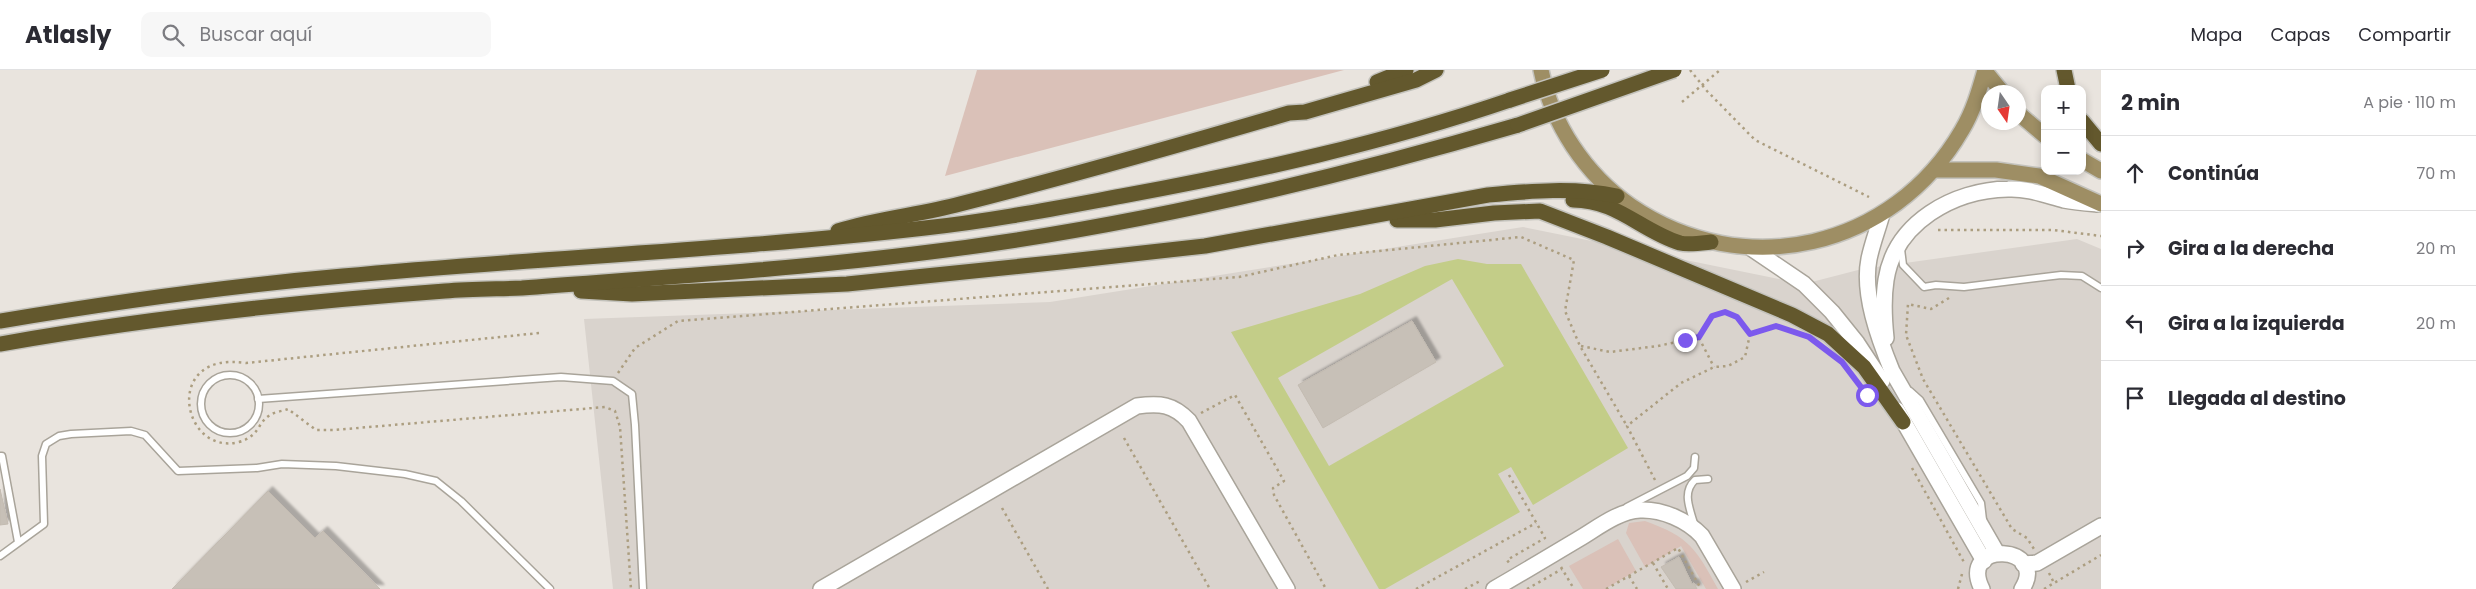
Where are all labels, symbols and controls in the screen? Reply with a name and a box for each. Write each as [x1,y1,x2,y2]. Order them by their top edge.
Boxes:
search box [141,12,491,57]
text: Atlasly [25,18,111,51]
icon: search [159,21,187,49]
text: Buscar aquí [199,21,312,48]
text: Mapa [2190,22,2243,47]
text: Capas [2271,22,2330,47]
text: Compartir [2358,22,2451,47]
north arrow [1981,85,2026,130]
map controls [2041,85,2086,175]
button: + [2041,85,2086,130]
text: 2 min [2121,88,2180,117]
text: A pie · 110 m [2363,91,2456,114]
button: − [2041,130,2086,175]
icon: ahead [2121,159,2149,187]
text: Continúa [2168,160,2259,187]
text: 70 m [2416,162,2456,185]
icon: right [2121,234,2149,262]
text: Gira a la derecha [2168,235,2334,262]
text: 20 m [2416,237,2456,260]
icon: left [2121,309,2149,337]
text: Gira a la izquierda [2168,310,2345,337]
text: 20 m [2416,312,2456,335]
route end [1674,329,1697,352]
route start [1856,384,1879,407]
icon: arrive [2121,384,2149,412]
text: Llegada al destino [2168,385,2346,412]

